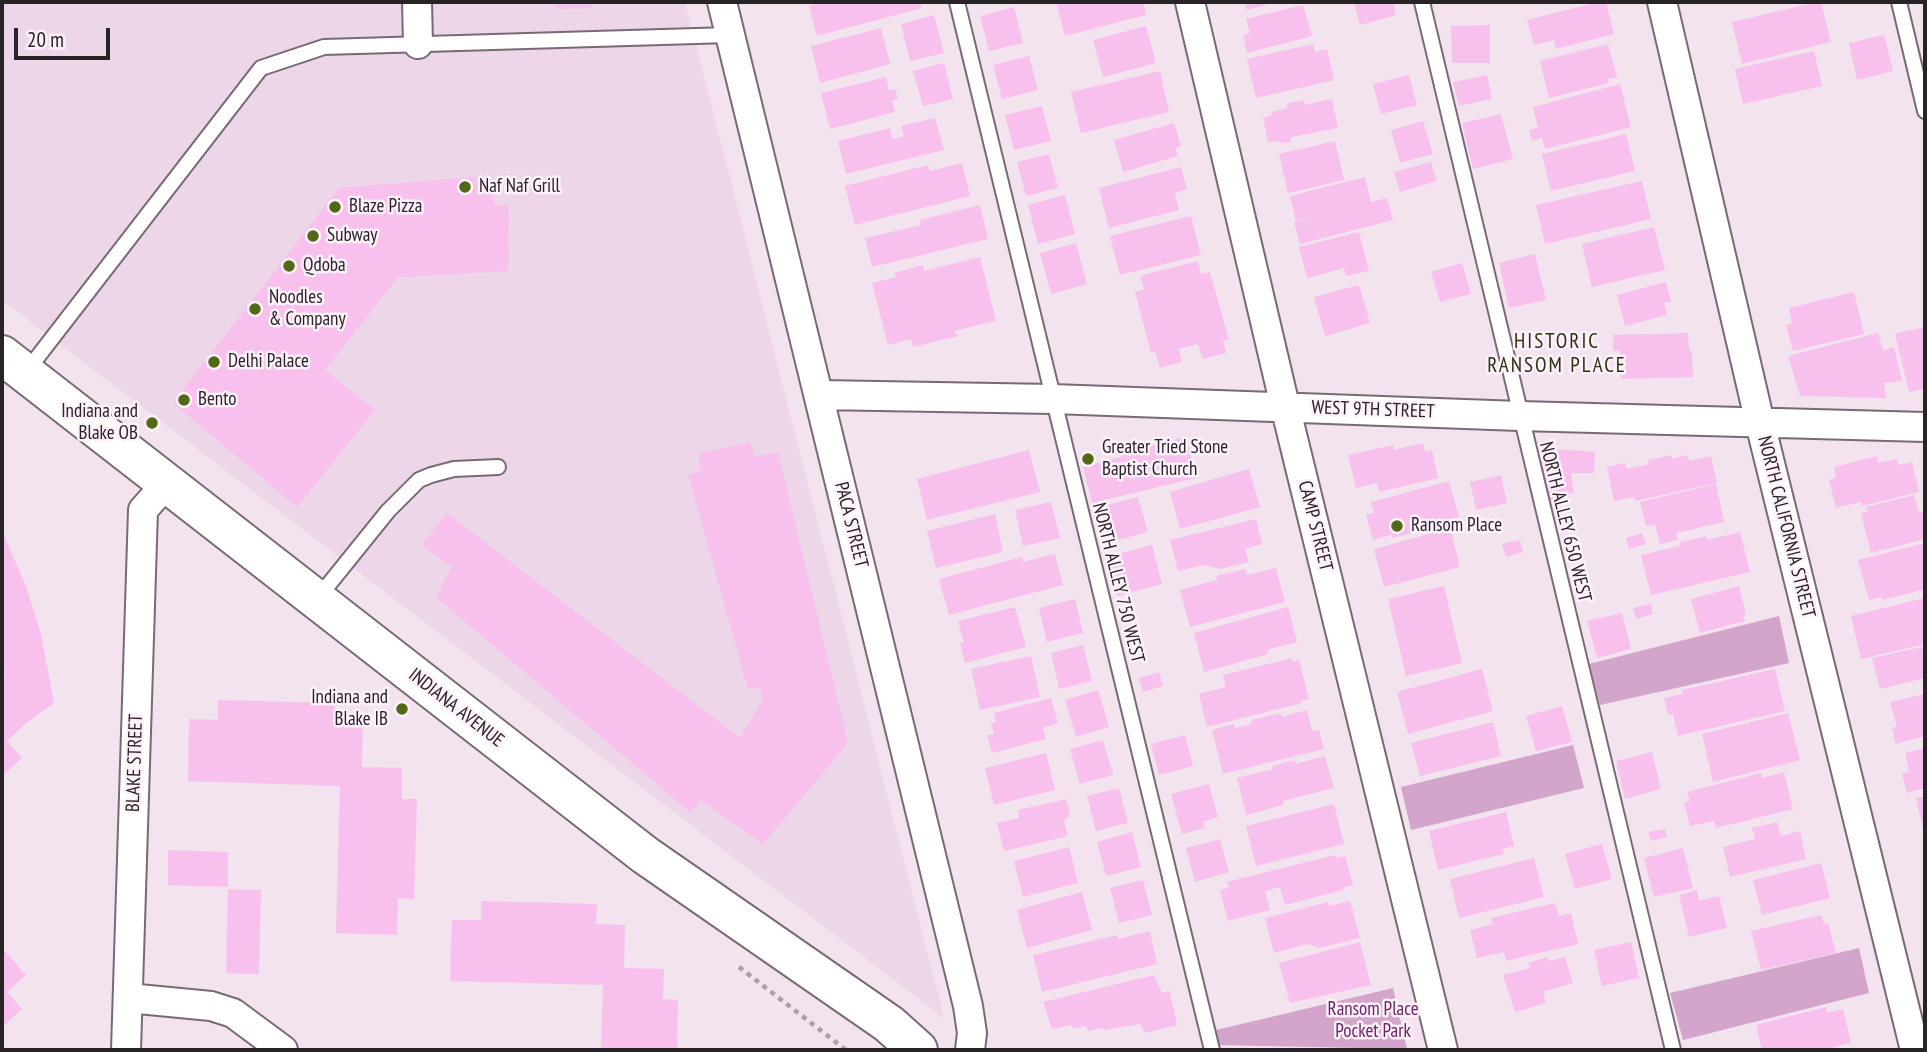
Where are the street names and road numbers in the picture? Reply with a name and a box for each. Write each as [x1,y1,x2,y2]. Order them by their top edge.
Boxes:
street label: WEST 9TH STREET [1311,396,1435,424]
street label: NORTH CALIFORNIA STREET [1752,434,1820,620]
street label: NORTH ALLEY 650 WEST [1534,439,1596,605]
street label: CAMP STREET [1293,478,1337,574]
street label: PACA STREET [829,480,873,570]
street label: NORTH ALLEY 750 WEST [1087,500,1149,666]
street label: INDIANA AVENUE [404,664,508,752]
street label: BLAKE STREET [122,714,148,812]

